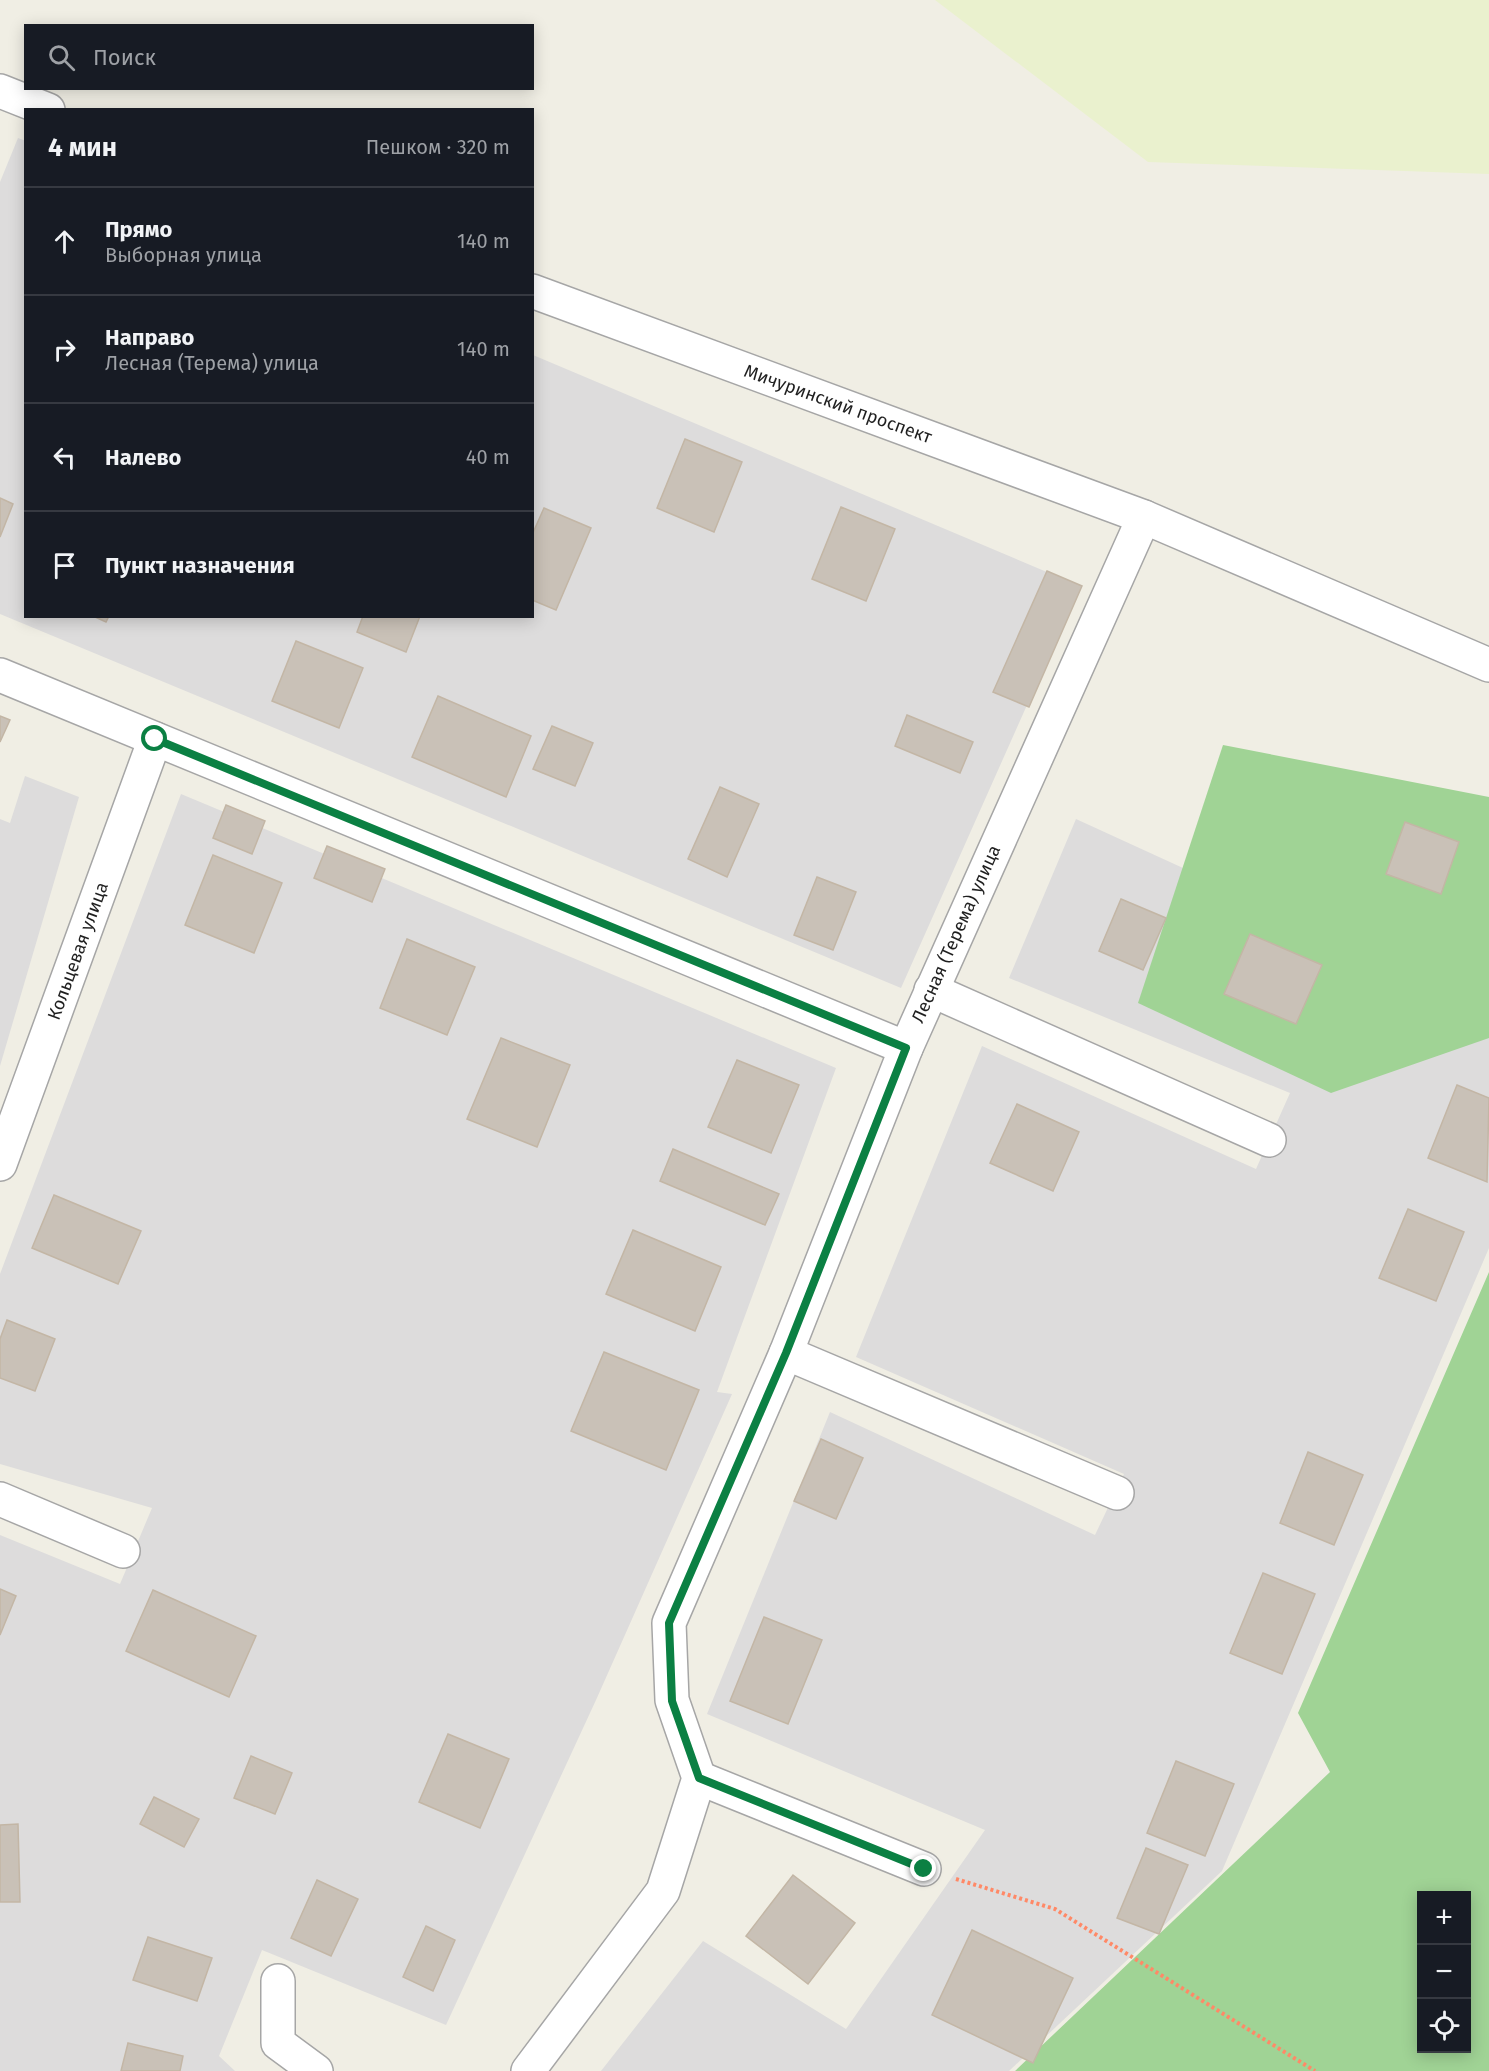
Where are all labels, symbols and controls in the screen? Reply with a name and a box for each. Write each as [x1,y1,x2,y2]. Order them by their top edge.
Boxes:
search box [24,24,534,90]
icon: search [45,41,78,74]
text: Поиск [93,44,156,71]
text: 4 мин [48,132,117,163]
text: Пешком · 320 m [366,135,510,159]
text: Прямо [105,216,172,243]
icon: ahead [48,225,81,258]
text: 140 m [457,229,510,253]
text: Выборная улица [105,243,262,267]
text: Направо [105,324,194,351]
icon: right [48,333,81,366]
text: 140 m [457,337,510,361]
text: Лесная (Терема) улица [105,351,319,375]
street label: Мичуринский проспект [741,360,936,449]
icon: left [48,441,81,474]
text: Налево [105,444,181,471]
text: 40 m [466,445,510,469]
icon: arrive [48,549,81,582]
text: Пункт назначения [105,552,295,579]
route start [141,725,167,751]
street label: Лесная (Терема) улица [907,842,1005,1026]
street label: Кольцевая улица [43,879,113,1023]
route end [910,1855,936,1881]
map controls [1417,1891,1471,2053]
button: + [1417,1891,1471,1945]
button: − [1417,1945,1471,1999]
button: locate [1417,1999,1471,2053]

